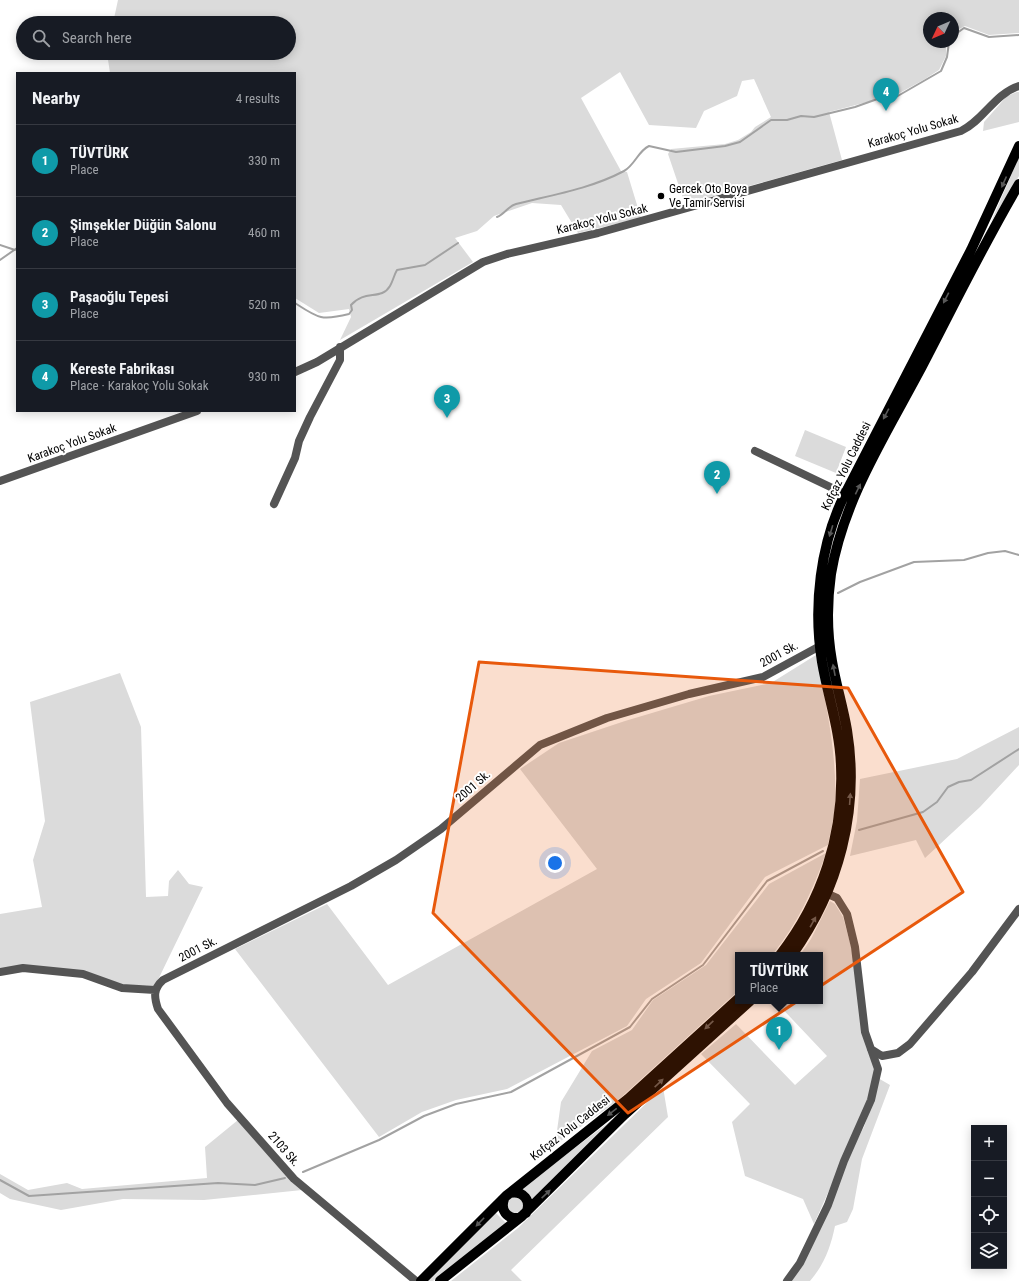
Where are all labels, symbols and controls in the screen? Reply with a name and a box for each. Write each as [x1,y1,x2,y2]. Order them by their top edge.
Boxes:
north arrow [923,12,959,48]
search box [16,16,296,60]
icon: search [30,27,52,49]
text: Search here [62,29,132,47]
pin: 4 [873,78,899,111]
text: Nearby [32,88,80,108]
text: 4 results [236,91,280,106]
street label: Karakoç Yolu Sokak [866,111,960,151]
text: TÜVTÜRK [70,144,129,162]
text: 1 [42,153,48,168]
text: 330 m [248,153,280,168]
text: Place [70,162,99,177]
one-way arrow [1000,176,1006,188]
place label: Gercek Oto Boya Ve Tamir Servisi [669,182,747,210]
marker: Gercek Oto Boya Ve Tamir Servisi [656,191,666,201]
street label: Karakoç Yolu Sokak [555,201,650,237]
text: Şimşekler Düğün Salonu [70,216,216,234]
text: 2 [42,225,48,240]
text: 460 m [248,225,280,240]
text: Place [70,234,99,249]
text: Paşaoğlu Tepesi [70,288,168,306]
one-way arrow [943,293,950,304]
text: 3 [42,297,48,312]
text: 520 m [248,297,280,312]
text: Place [70,306,99,321]
text: Kereste Fabrikası [70,360,174,378]
text: 4 [42,369,48,384]
text: 930 m [248,369,280,384]
text: Place · Karakoç Yolu Sokak [70,378,209,393]
pin: 3 [434,385,460,418]
one-way arrow [883,408,889,419]
street label: Kofçaz Yolu Caddesi [818,419,874,513]
street label: Karakoç Yolu Sokak [26,420,119,466]
pin: 2 [704,461,730,494]
one-way arrow [854,484,861,495]
one-way arrow [828,525,834,537]
street label: 2001 Sk. [758,638,800,670]
one-way arrow [831,664,837,677]
street label: 2001 Sk. [453,767,493,805]
one-way arrow [847,793,853,805]
your location [545,853,565,873]
one-way arrow [810,916,817,928]
street label: 2001 Sk. [176,933,220,965]
popup [735,952,823,1004]
text: TÜVTÜRK [750,962,808,980]
text: Place [750,980,778,995]
pin: 1 [766,1017,792,1050]
one-way arrow [704,1020,714,1030]
one-way arrow [653,1079,664,1088]
street label: Kofçaz Yolu Caddesi [527,1093,613,1163]
one-way arrow [607,1107,618,1116]
map controls [971,1125,1007,1269]
button: + [971,1125,1007,1161]
street label: 2103 Sk. [265,1129,303,1169]
button: − [971,1161,1007,1197]
one-way arrow [541,1189,551,1199]
button: locate [971,1197,1007,1233]
one-way arrow [475,1217,485,1227]
button: layers [971,1233,1007,1269]

